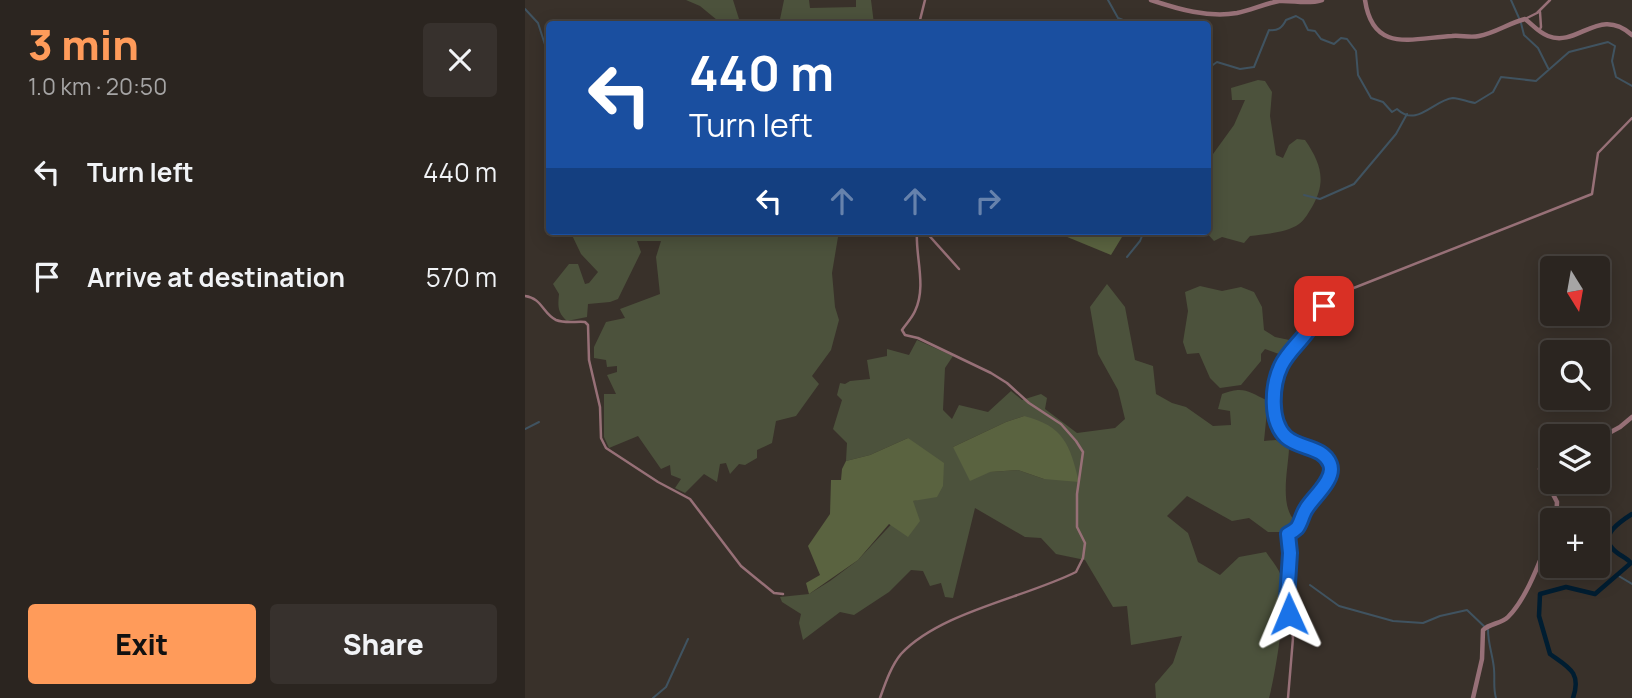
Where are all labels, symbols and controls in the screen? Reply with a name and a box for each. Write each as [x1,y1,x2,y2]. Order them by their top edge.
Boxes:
text: 3 min [28,15,139,73]
button: close [423,23,497,97]
text: 440 m [689,39,834,106]
icon: left [574,49,665,140]
text: 1.0 km · 20:50 [28,70,167,102]
text: Turn left [689,103,813,147]
icon: left [28,153,66,191]
text: Turn left [87,154,194,190]
text: 440 m [423,154,497,190]
icon: left [750,182,788,220]
icon: ahead [823,182,861,220]
icon: ahead [896,182,934,220]
icon: right [969,182,1007,220]
north arrow [1540,256,1610,326]
map controls [1540,256,1610,578]
icon: arrive [28,258,66,296]
text: Arrive at destination [87,259,345,295]
text: 570 m [426,259,497,295]
pin [1294,276,1354,336]
icon: arrive [1305,287,1343,325]
button: search [1540,340,1610,410]
button: layers [1540,424,1610,494]
button: + [1540,508,1610,578]
position arrow [1252,577,1326,651]
button: Exit [28,604,256,684]
button: Share [270,604,497,684]

